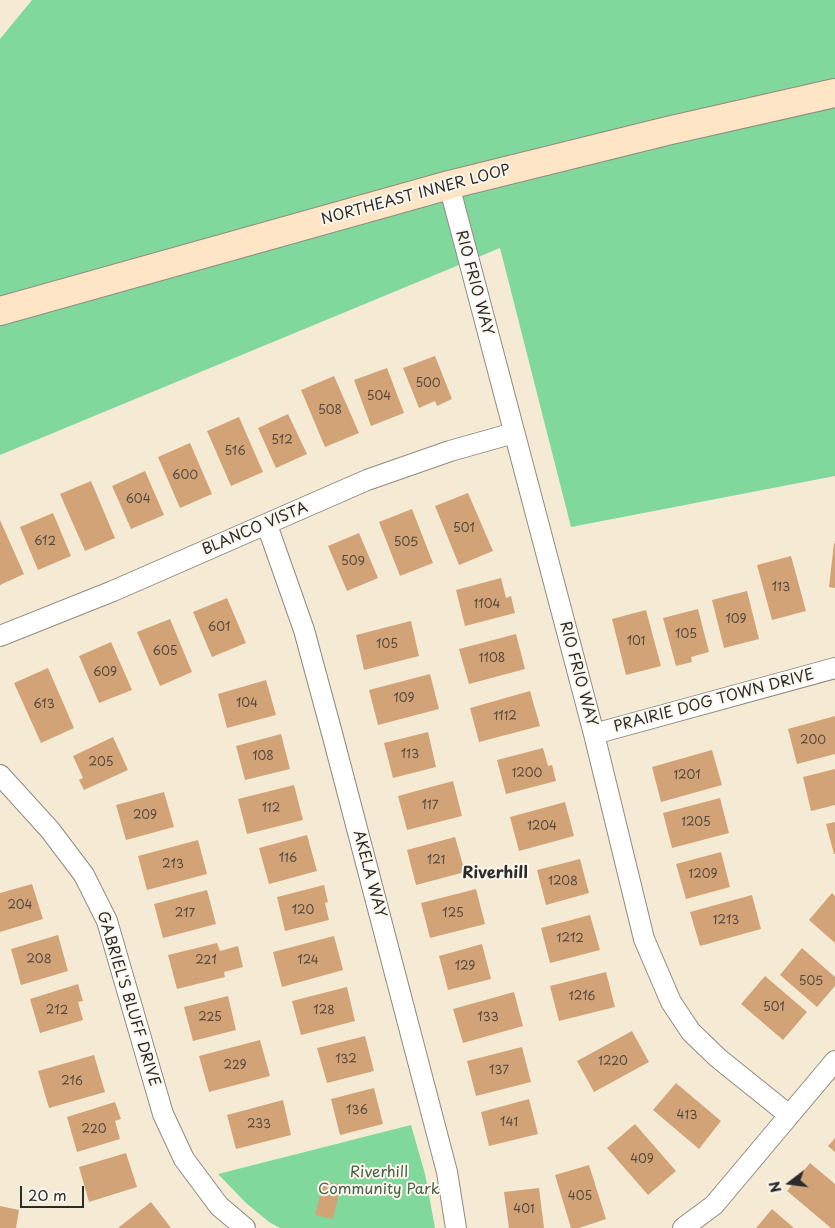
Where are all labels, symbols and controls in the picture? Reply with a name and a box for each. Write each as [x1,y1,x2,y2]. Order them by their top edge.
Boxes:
street label: NORTHEAST INNER LOOP [319,161,513,229]
street label: RIO FRIO WAY [451,228,497,338]
house number: 500 [415,377,441,391]
house number: 504 [367,390,391,404]
house number: 508 [318,404,342,418]
house number: 512 [271,434,293,448]
house number: 516 [224,445,246,459]
house number: 600 [172,469,198,483]
house number: 604 [125,493,151,507]
street label: BLANCO VISTA [200,499,310,559]
house number: 501 [453,522,475,536]
house number: 612 [34,535,56,549]
house number: 505 [394,536,418,550]
house number: 509 [341,555,365,569]
house number: 113 [772,581,790,595]
house number: 1104 [474,598,500,612]
house number: 109 [725,613,747,627]
street label: RIO FRIO WAY [555,619,601,729]
house number: 601 [208,621,230,635]
house number: 105 [675,628,697,642]
house number: 101 [627,635,645,649]
house number: 105 [376,638,398,652]
house number: 605 [153,645,177,659]
house number: 1108 [479,652,505,666]
house number: 609 [93,666,117,680]
street label: PRAIRIE DOG TOWN DRIVE [612,666,816,736]
house number: 109 [393,692,415,706]
house number: 104 [236,697,258,711]
house number: 613 [33,698,55,712]
house number: 1112 [493,710,517,724]
house number: 200 [800,734,826,748]
house number: 113 [401,748,419,762]
house number: 108 [252,750,274,764]
house number: 205 [89,756,113,770]
house number: 1200 [512,767,542,781]
house number: 1201 [673,769,701,783]
house number: 117 [422,799,438,813]
house number: 112 [262,802,280,816]
house number: 209 [133,809,157,823]
house number: 1205 [681,816,711,830]
house number: 1204 [527,820,557,834]
street label: AKELA WAY [349,828,389,920]
house number: 116 [279,852,297,866]
house number: 121 [427,854,445,868]
house number: 213 [162,858,184,872]
district label: Riverhill [462,864,528,884]
house number: 1209 [689,868,717,882]
house number: 1208 [548,875,578,889]
house number: 204 [7,899,33,913]
house number: 120 [292,904,314,918]
house number: 217 [175,907,195,921]
house number: 125 [442,907,464,921]
street label: GABRIEL'S BLUFF DRIVE [93,909,163,1089]
house number: 1213 [713,914,739,928]
house number: 1212 [556,932,584,946]
house number: 208 [26,953,52,967]
house number: 221 [195,954,217,968]
house number: 124 [297,954,319,968]
house number: 129 [455,960,475,974]
house number: 505 [799,975,823,989]
house number: 1216 [569,990,595,1004]
house number: 501 [763,1001,785,1015]
house number: 212 [46,1004,68,1018]
house number: 128 [313,1004,335,1018]
house number: 225 [198,1011,222,1025]
house number: 133 [477,1011,499,1025]
house number: 132 [335,1053,357,1067]
house number: 1220 [598,1055,628,1069]
house number: 229 [224,1059,246,1073]
house number: 137 [489,1064,509,1078]
house number: 216 [61,1075,83,1089]
house number: 136 [346,1104,368,1118]
house number: 413 [677,1109,697,1123]
house number: 141 [500,1116,518,1130]
house number: 233 [247,1118,271,1132]
house number: 220 [82,1123,106,1137]
house number: 409 [630,1153,654,1167]
north arrow [765,1158,815,1208]
park label: Riverhill Community Park [318,1164,440,1199]
scale bar [22,1176,86,1208]
text: N [763,1179,787,1195]
text: 20 m [28,1183,67,1206]
house number: 405 [568,1190,592,1204]
house number: 401 [513,1203,535,1217]

